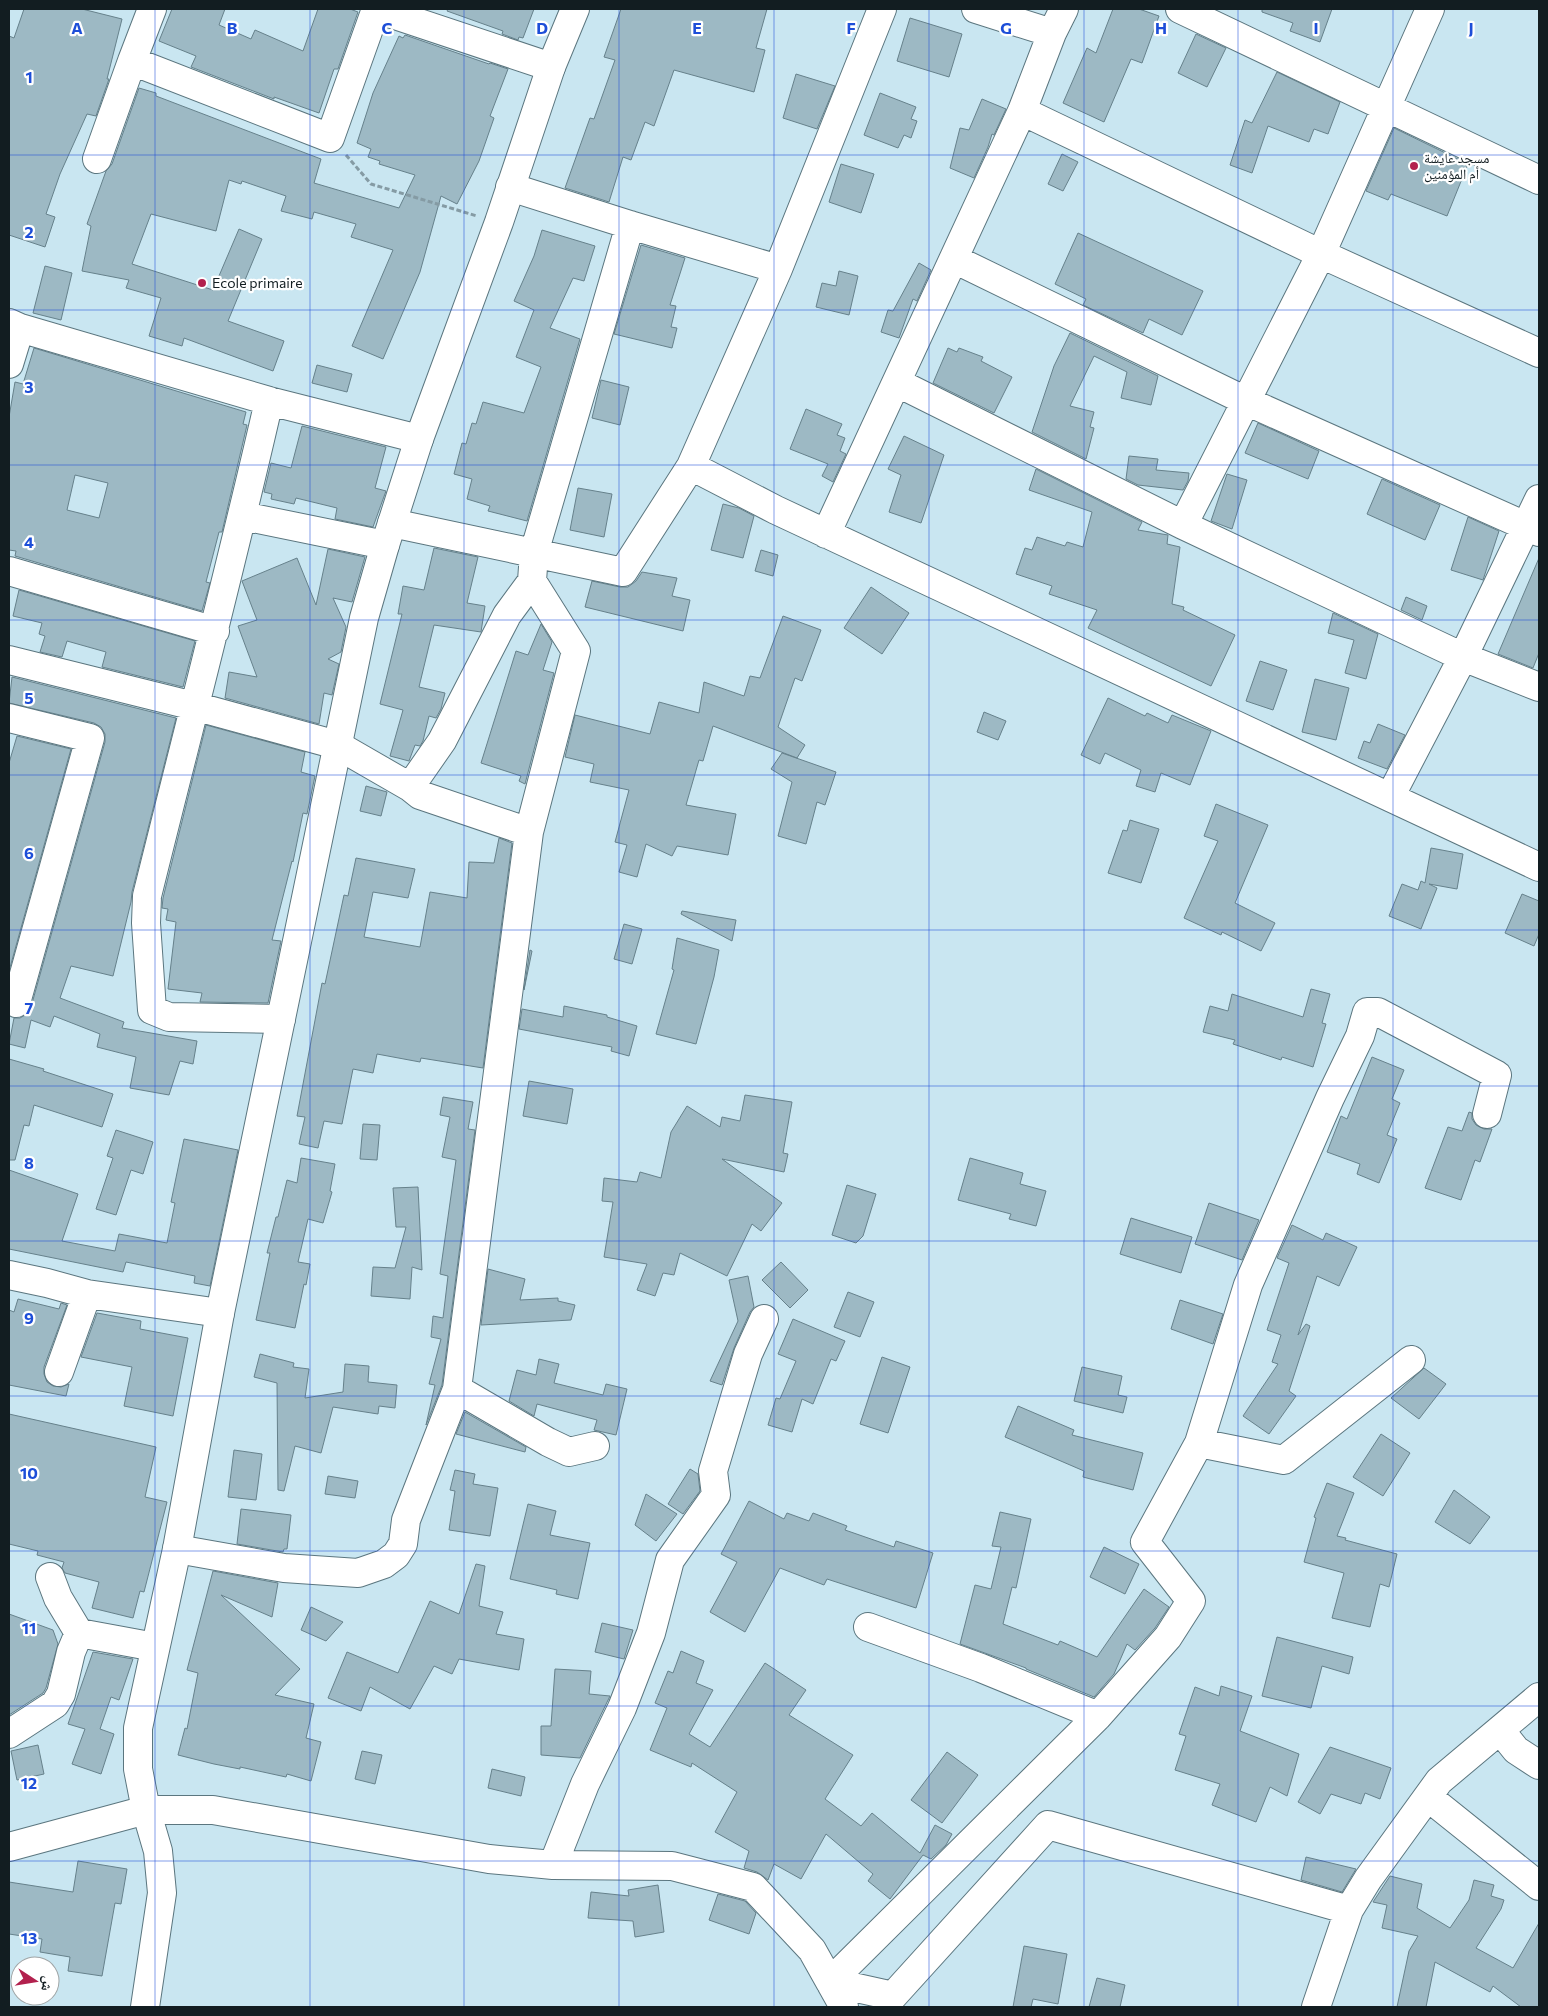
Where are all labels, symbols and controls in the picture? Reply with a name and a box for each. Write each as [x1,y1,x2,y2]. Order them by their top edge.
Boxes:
text: A [71,18,83,37]
text: B [227,18,238,37]
text: C [382,18,393,37]
text: D [536,18,548,37]
text: E [692,18,702,37]
text: F [846,18,856,37]
text: G [1000,18,1012,37]
text: H [1155,18,1167,37]
text: I [1313,18,1319,37]
text: J [1468,18,1474,37]
text: 1 [25,67,33,86]
place label: مسجد عايشة أم المؤمنين [1424,149,1489,184]
marker: مسجد عايشة أم المؤمنين [1408,160,1420,172]
text: 2 [24,222,34,241]
place label: Ecole primaire [212,274,303,291]
marker: Ecole primaire [196,277,208,289]
text: 3 [24,377,34,396]
text: 4 [24,532,34,551]
text: 5 [24,688,34,707]
text: 6 [24,843,34,862]
text: 7 [25,998,34,1017]
text: 8 [24,1153,34,1172]
text: 9 [24,1308,34,1327]
text: 10 [20,1463,38,1482]
text: 11 [22,1618,36,1637]
text: 12 [21,1773,37,1792]
text: 13 [21,1928,37,1947]
north arrow [10,1956,60,2006]
text: ش [37,1975,58,1993]

